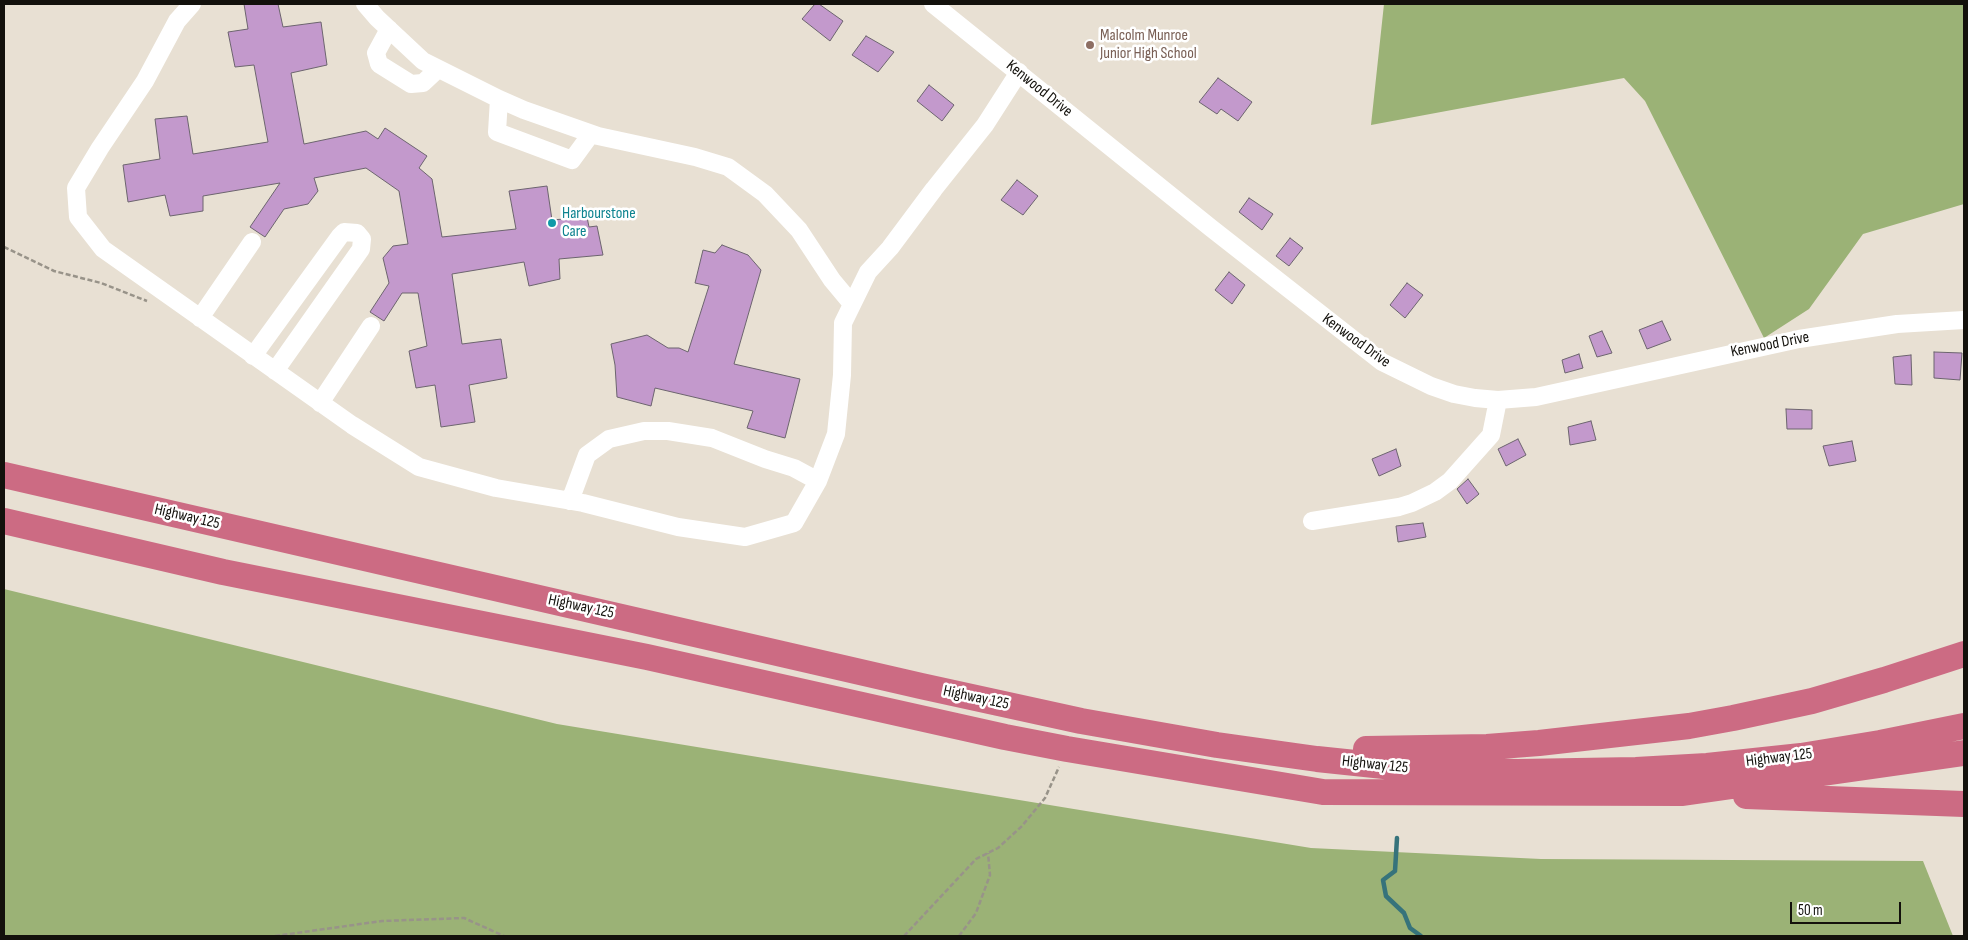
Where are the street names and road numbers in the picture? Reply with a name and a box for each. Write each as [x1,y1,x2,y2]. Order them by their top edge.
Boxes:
street label: Kenwood Drive [1002,56,1076,122]
street label: Kenwood Drive [1318,310,1394,372]
street label: Kenwood Drive [1729,328,1811,362]
street label: Highway 125 [152,500,222,534]
street label: Highway 125 [546,591,616,623]
street label: Highway 125 [941,682,1011,714]
street label: Highway 125 [1745,744,1813,772]
street label: Highway 125 [1341,752,1409,778]

